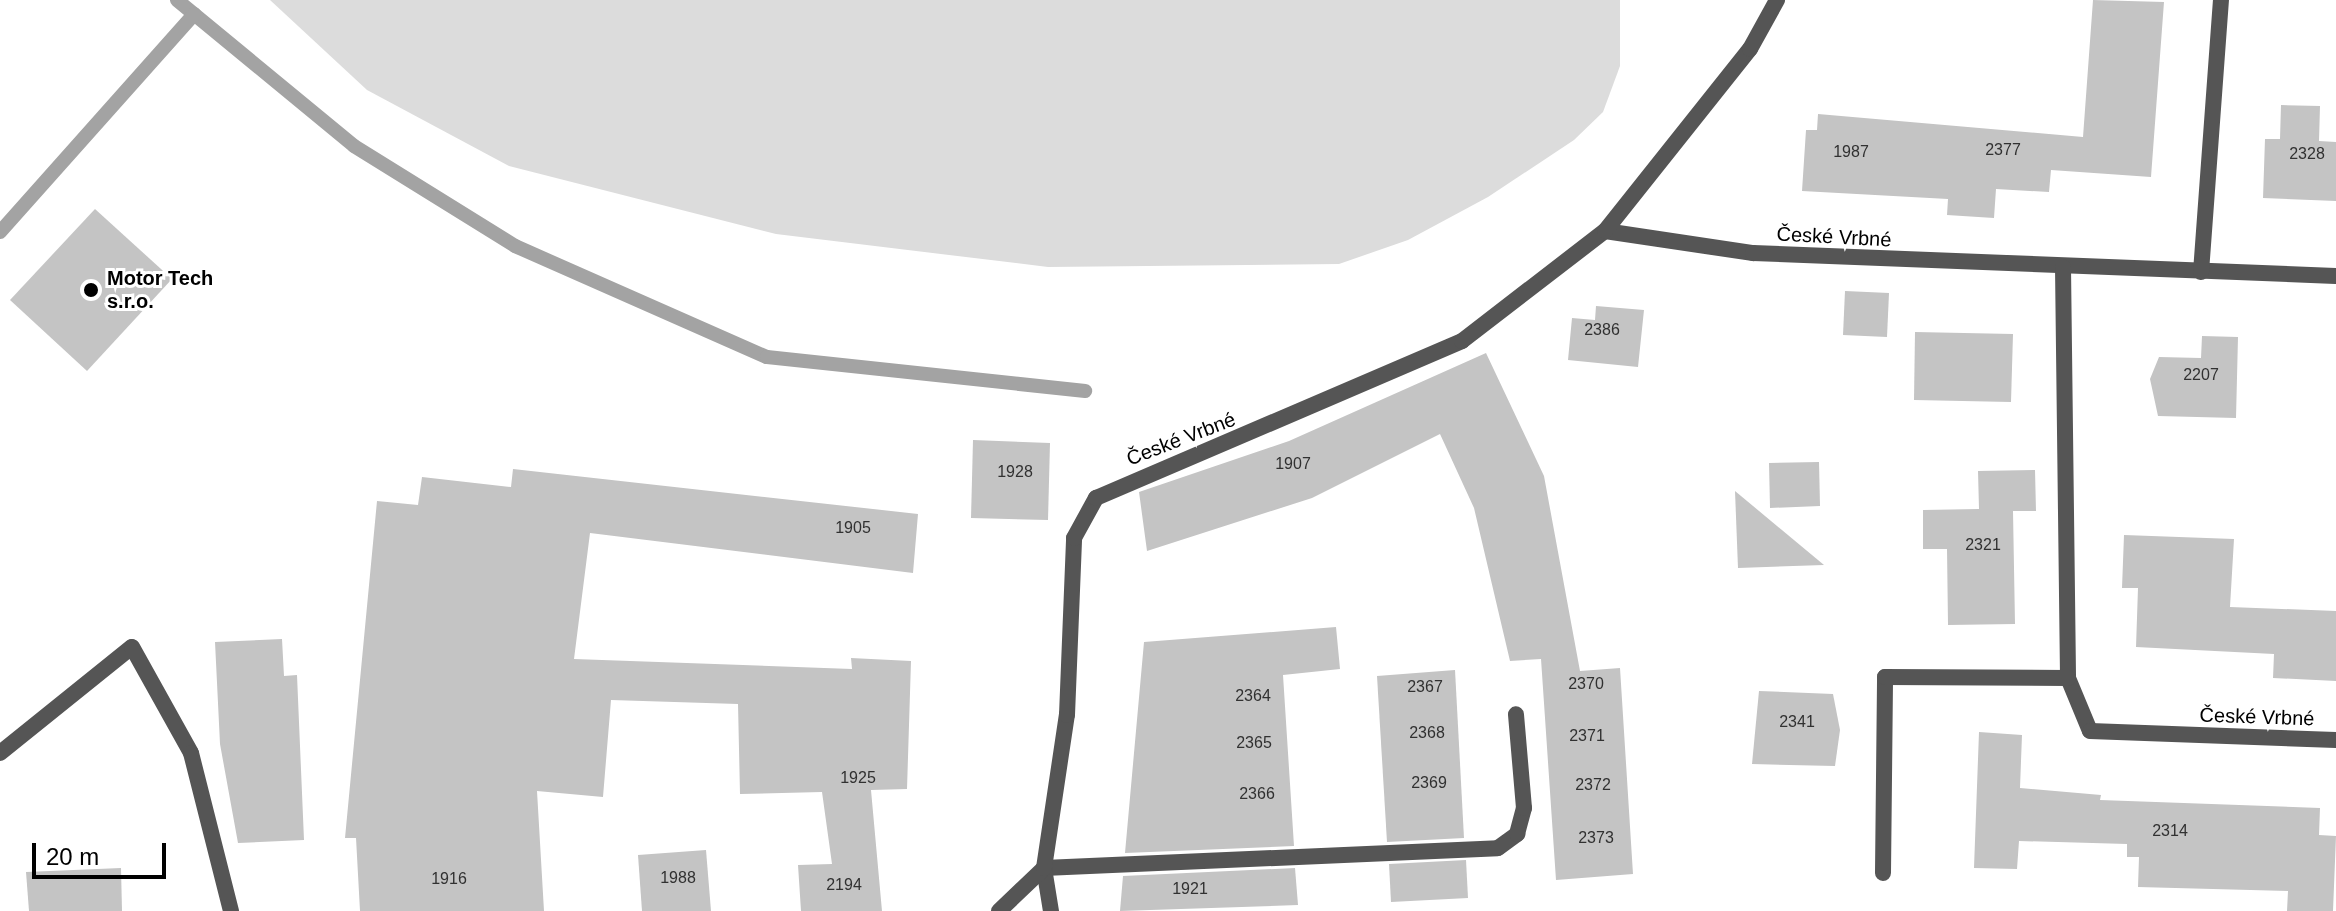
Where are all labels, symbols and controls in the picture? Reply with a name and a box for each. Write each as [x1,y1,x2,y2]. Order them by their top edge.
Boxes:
house number: 2377 [1985,140,2021,160]
house number: 1987 [1833,142,1869,162]
house number: 2328 [2289,144,2325,164]
street label: České Vrbné [1776,222,1892,252]
place label: Motor Tech s.r.o. [107,266,213,313]
marker: Motor Tech s.r.o. [82,281,100,299]
house number: 2386 [1584,320,1620,340]
house number: 2207 [2183,365,2219,385]
street label: České Vrbné [1123,407,1239,471]
house number: 1907 [1275,454,1311,474]
house number: 1928 [997,462,1033,482]
house number: 1905 [835,518,871,538]
house number: 2321 [1965,535,2001,555]
house number: 2370 [1568,674,1604,694]
house number: 2367 [1407,677,1443,697]
house number: 2364 [1235,686,1271,706]
street label: České Vrbné [2199,703,2315,731]
house number: 2341 [1779,712,1815,732]
house number: 2368 [1409,723,1445,743]
house number: 2371 [1569,726,1605,746]
house number: 2365 [1236,733,1272,753]
house number: 1925 [840,768,876,788]
house number: 2369 [1411,773,1447,793]
house number: 2372 [1575,775,1611,795]
house number: 2366 [1239,784,1275,804]
house number: 2314 [2152,821,2188,841]
scale bar [36,827,170,877]
house number: 2373 [1578,828,1614,848]
text: 20 m [46,843,99,870]
house number: 1988 [660,868,696,888]
house number: 1916 [431,869,467,889]
house number: 2194 [826,875,862,895]
house number: 1921 [1172,879,1208,899]

